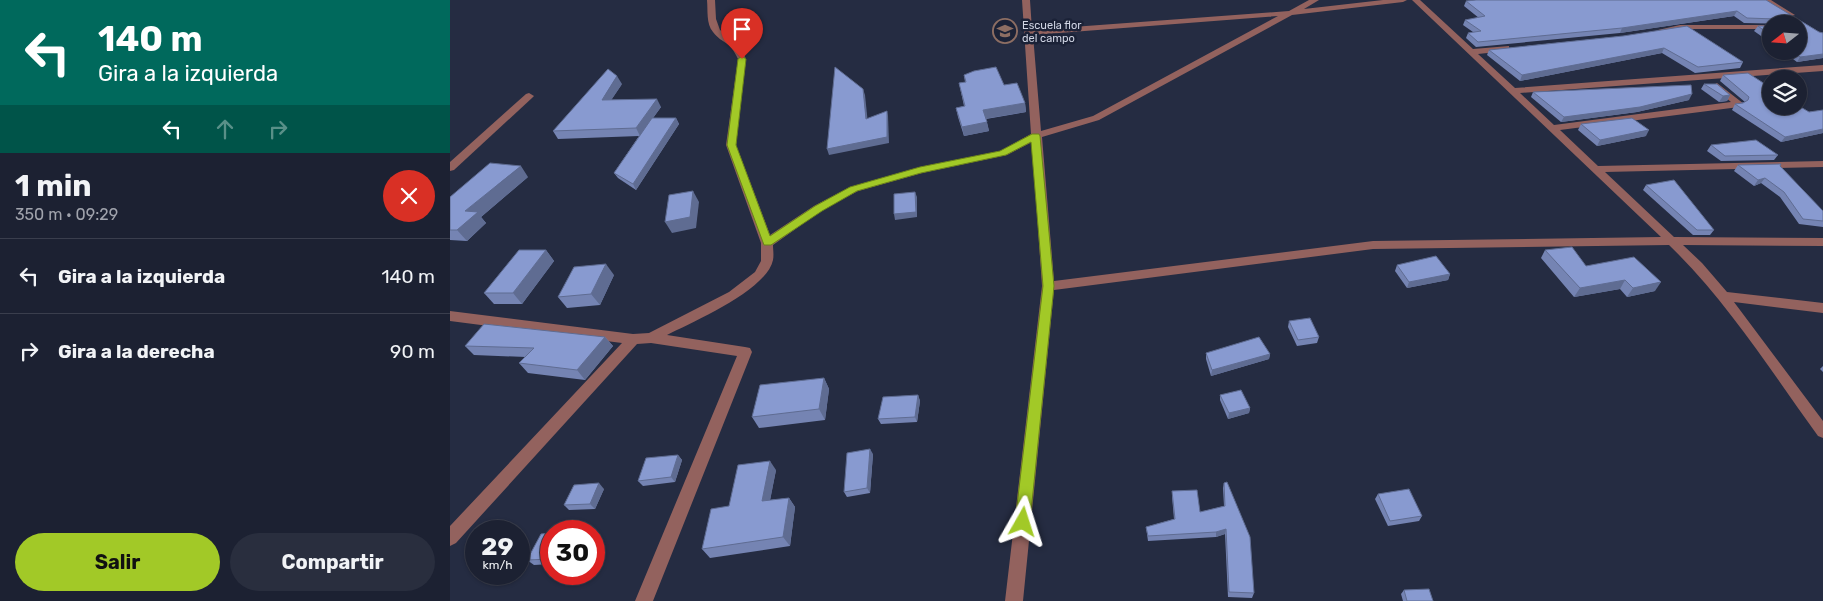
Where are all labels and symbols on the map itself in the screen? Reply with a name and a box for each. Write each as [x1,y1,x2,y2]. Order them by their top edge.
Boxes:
pin [721,8,763,59]
north arrow [1762,15,1808,60]
school or university icon: Escuela flor del campo [992,18,1018,44]
place label: Escuela flor del campo [1022,19,1082,45]
position arrow [996,495,1048,547]
speed limit sign: 30 [540,520,605,585]

